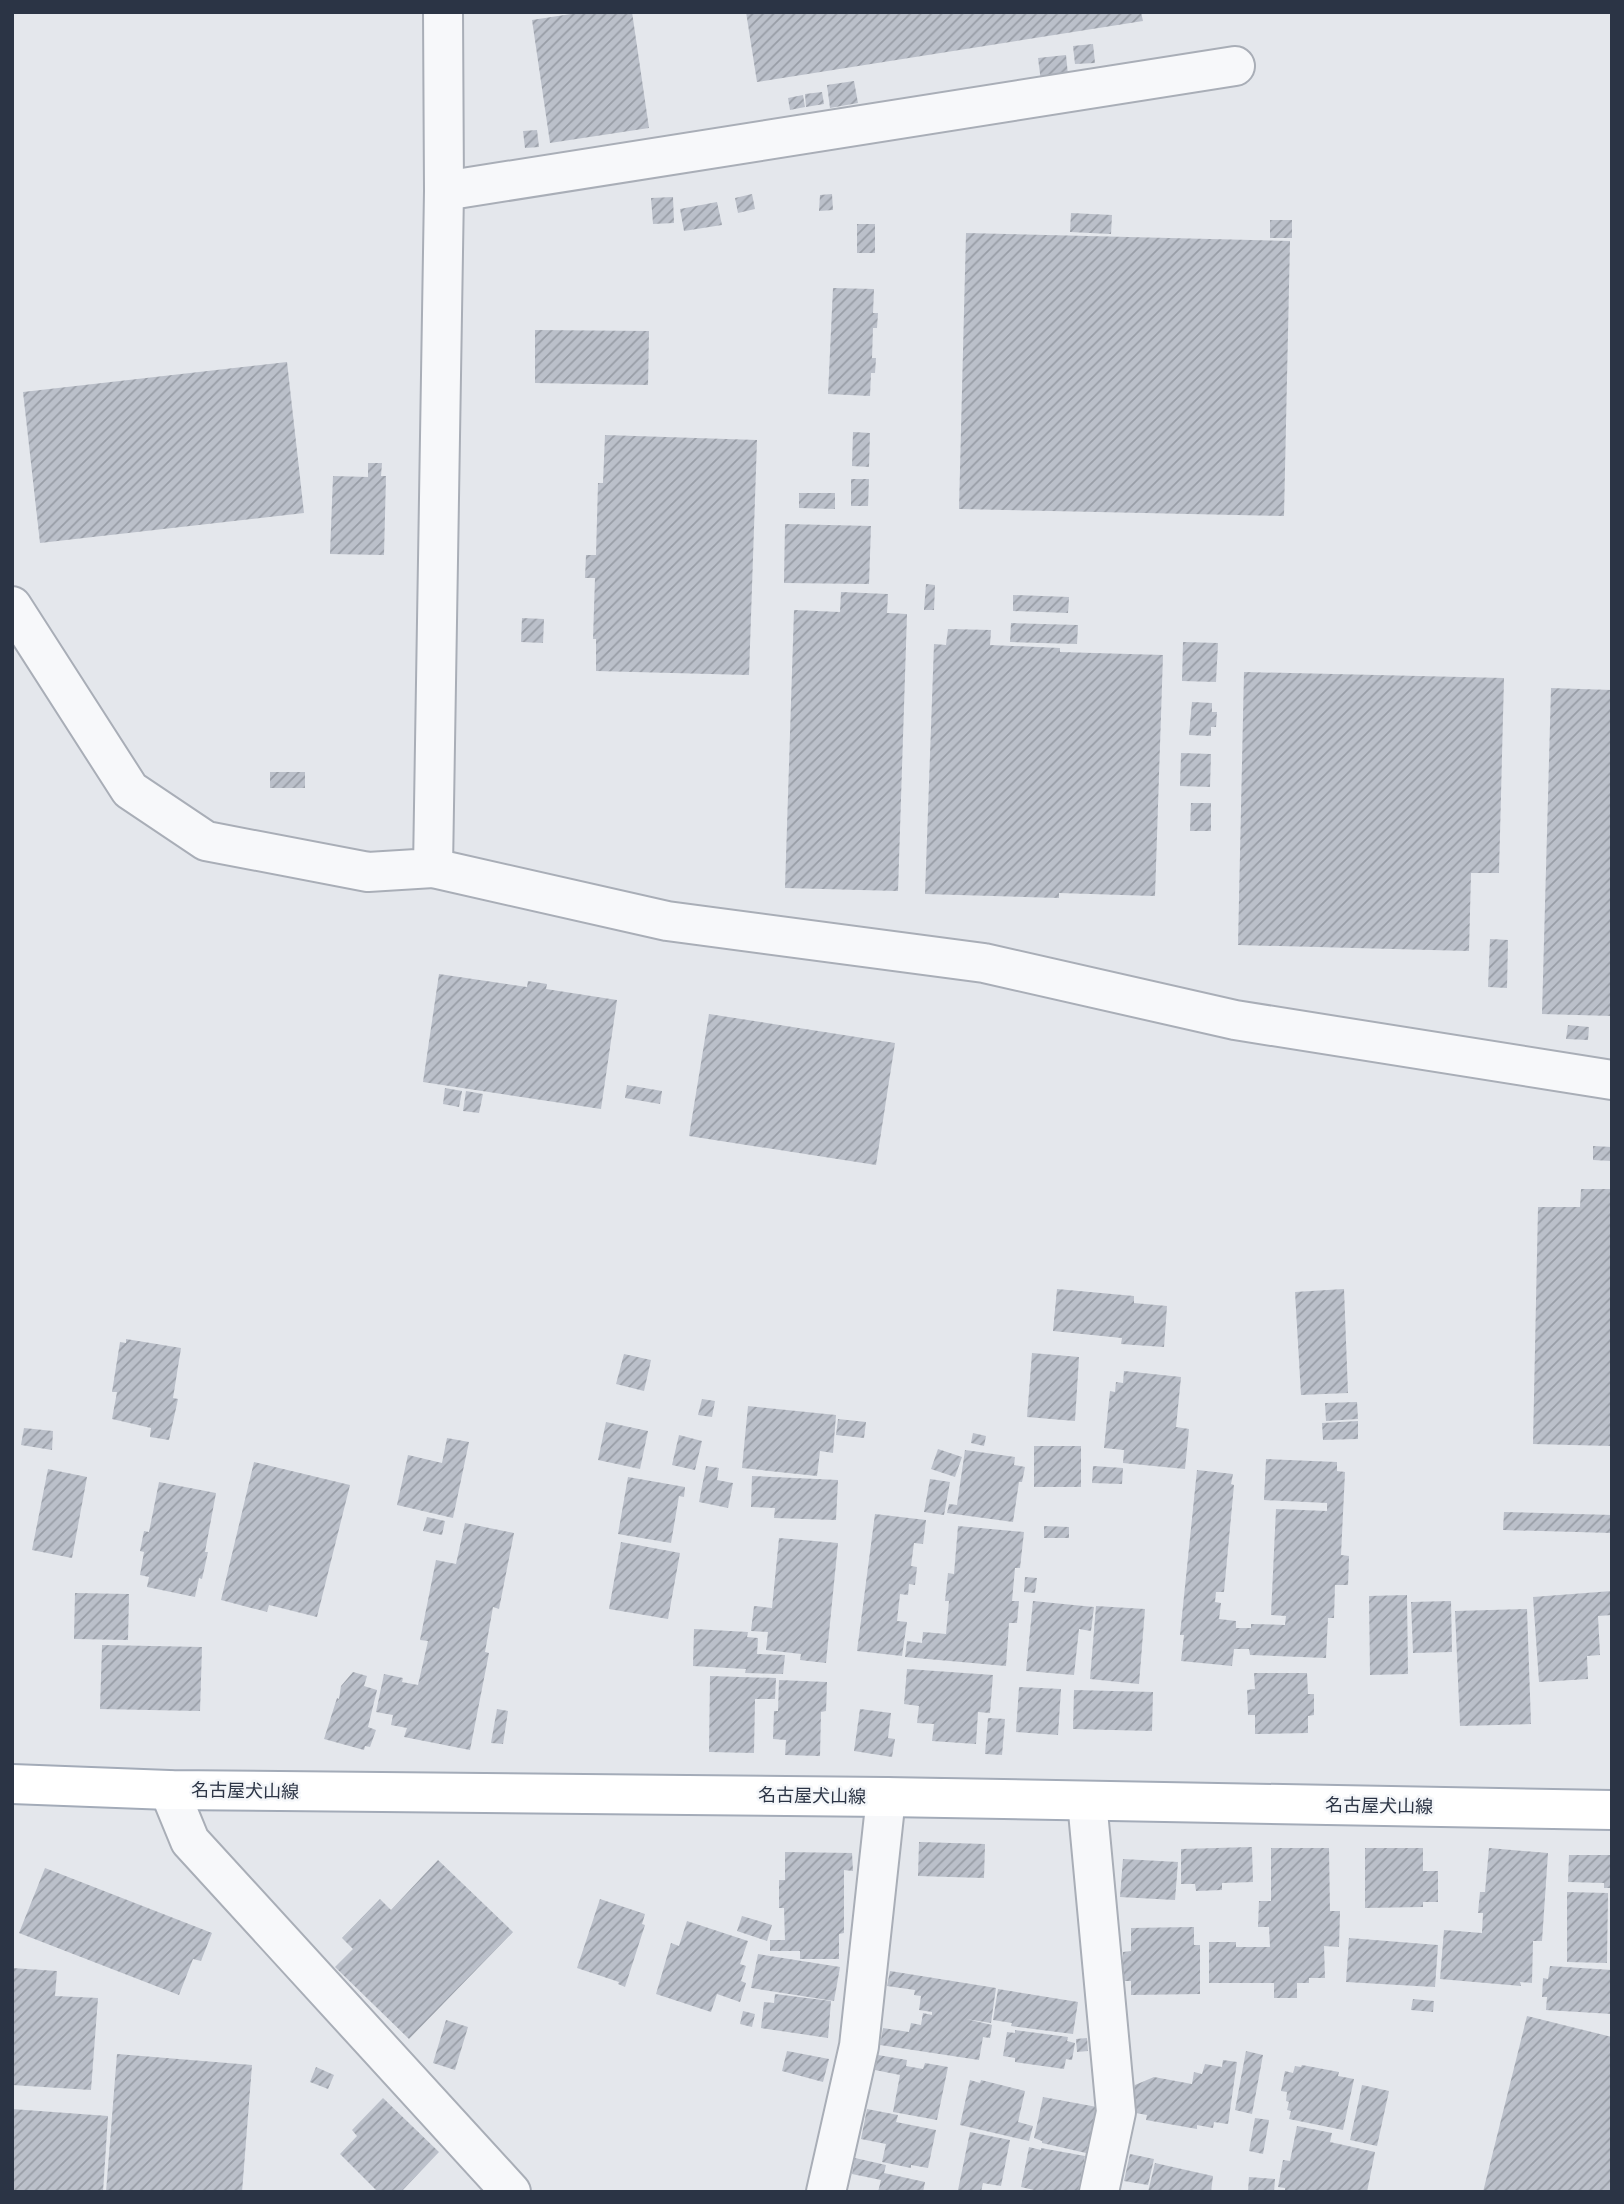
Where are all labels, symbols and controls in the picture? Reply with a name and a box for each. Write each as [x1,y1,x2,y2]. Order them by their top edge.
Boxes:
street label: 名古屋犬山線 [191,1777,299,1803]
street label: 名古屋犬山線 [758,1782,866,1808]
street label: 名古屋犬山線 [1325,1792,1433,1818]

